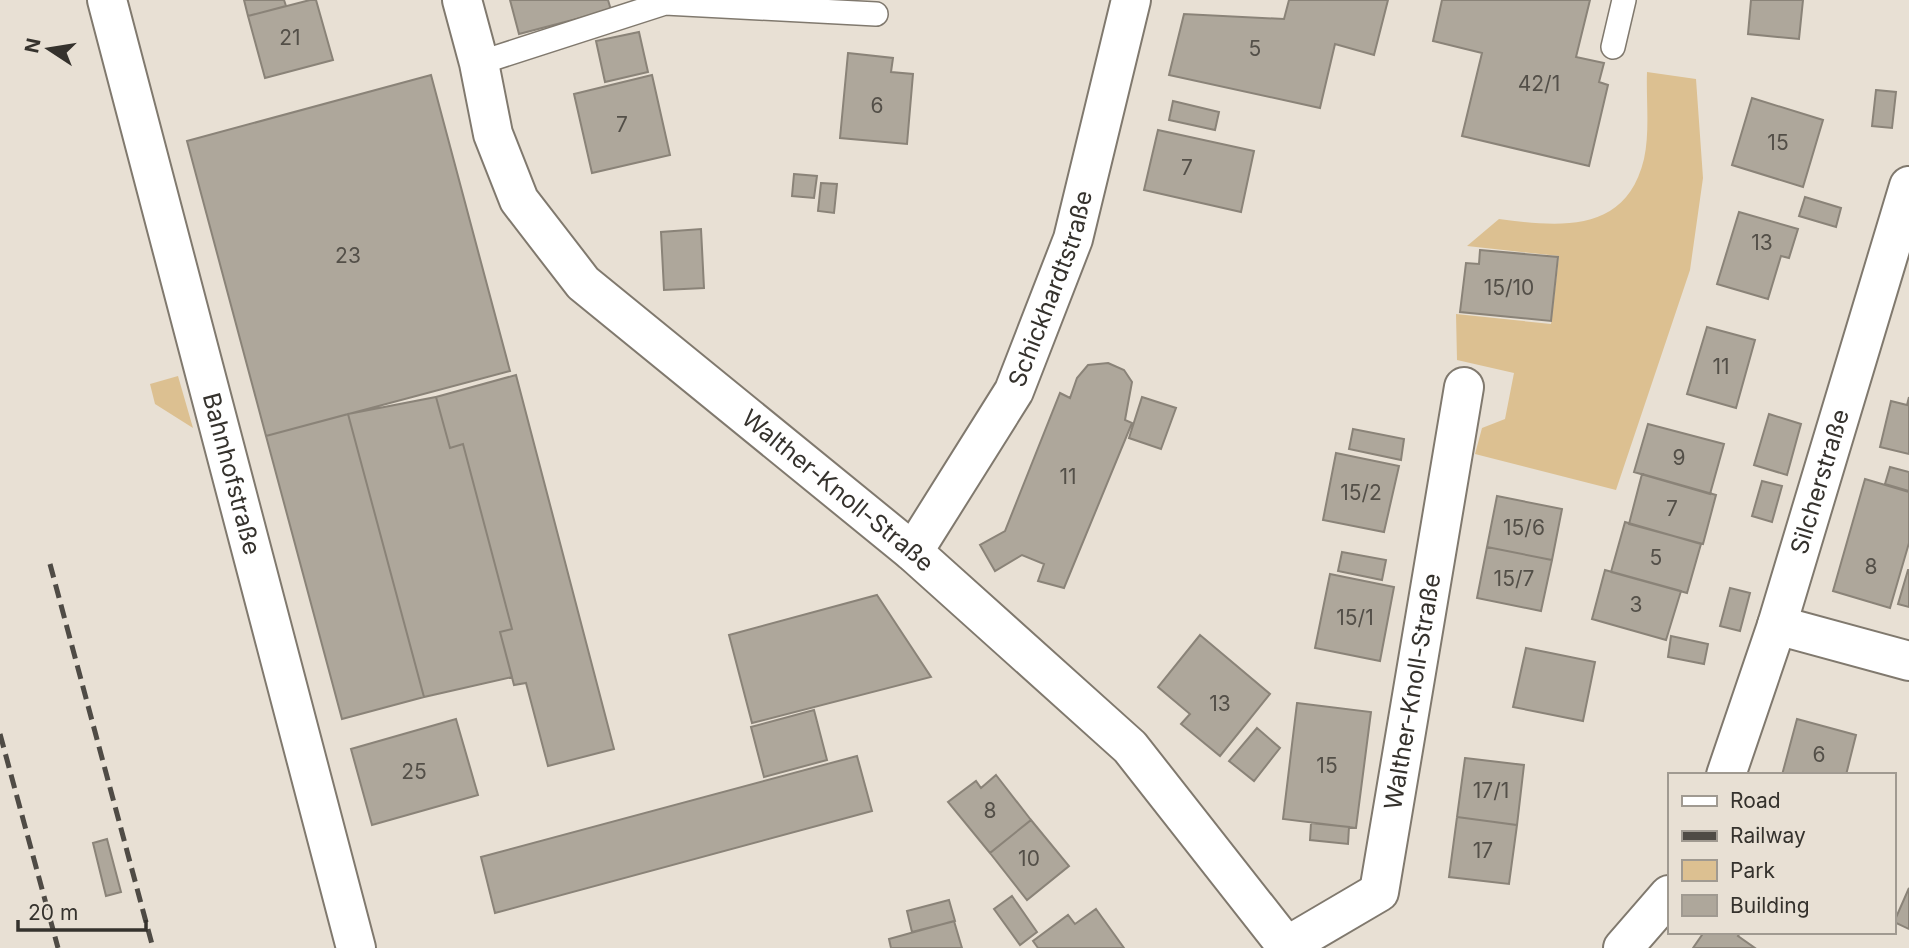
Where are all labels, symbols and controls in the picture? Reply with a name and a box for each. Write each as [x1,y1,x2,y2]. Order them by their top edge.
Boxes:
north arrow [14,14,84,84]
house number: 21 [279,25,301,50]
text: N [20,36,46,55]
house number: 5 [1249,36,1261,61]
house number: 42/1 [1518,71,1560,96]
house number: 6 [870,93,884,118]
house number: 7 [616,112,628,137]
house number: 15 [1767,130,1789,155]
house number: 7 [1181,155,1193,180]
street label: Schickhardtstraße [1002,188,1098,391]
house number: 13 [1751,230,1773,255]
house number: 23 [335,243,361,268]
house number: 15/10 [1484,275,1534,300]
house number: 11 [1712,354,1730,379]
street label: Bahnhofstraße [197,390,267,558]
street label: Walther-Knoll-Straße [736,403,940,577]
street label: Silcherstraße [1784,406,1855,558]
house number: 9 [1672,445,1686,470]
house number: 11 [1059,464,1077,489]
house number: 15/2 [1340,480,1382,505]
house number: 7 [1666,496,1678,521]
house number: 15/6 [1503,515,1545,540]
house number: 5 [1650,545,1662,570]
house number: 8 [1865,554,1878,579]
house number: 15/7 [1494,566,1534,591]
street label: Walther-Knoll-Straße [1378,571,1446,812]
house number: 3 [1630,592,1642,617]
house number: 15/1 [1336,605,1374,630]
house number: 13 [1209,691,1231,716]
house number: 6 [1812,742,1826,767]
house number: 15 [1316,753,1338,778]
house number: 25 [401,759,427,784]
legend [1668,773,1895,934]
house number: 17/1 [1473,778,1509,803]
text: Road [1730,788,1781,813]
house number: 8 [984,798,997,823]
text: Railway [1730,823,1806,848]
house number: 17 [1473,838,1493,863]
house number: 10 [1018,846,1040,871]
text: Park [1730,858,1775,883]
scale bar [18,888,145,932]
text: Building [1730,893,1810,918]
text: 20 m [28,900,78,925]

